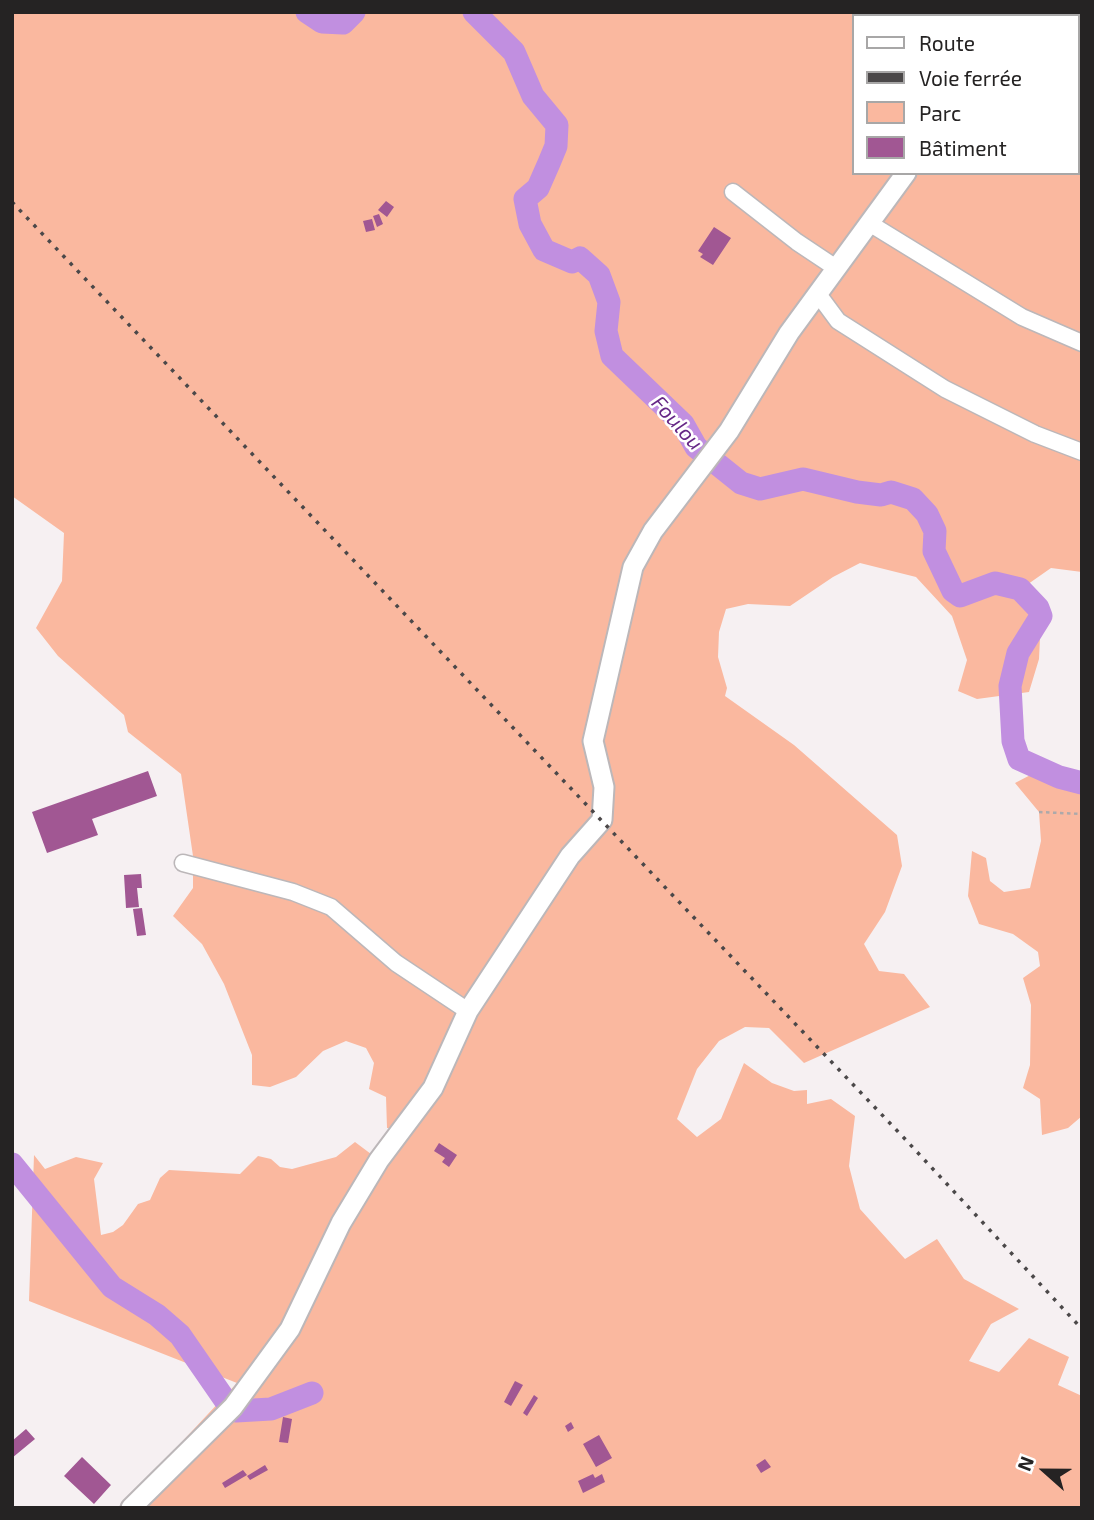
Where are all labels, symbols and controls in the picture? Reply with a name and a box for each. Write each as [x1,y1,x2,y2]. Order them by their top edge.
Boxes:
legend [852,14,1080,175]
text: Route [919,30,975,55]
text: Voie ferrée [919,65,1022,90]
text: Parc [919,100,961,125]
text: Bâtiment [919,135,1007,160]
water label: Foulou [646,391,708,455]
north arrow [1010,1436,1080,1506]
text: N [1012,1453,1038,1474]

